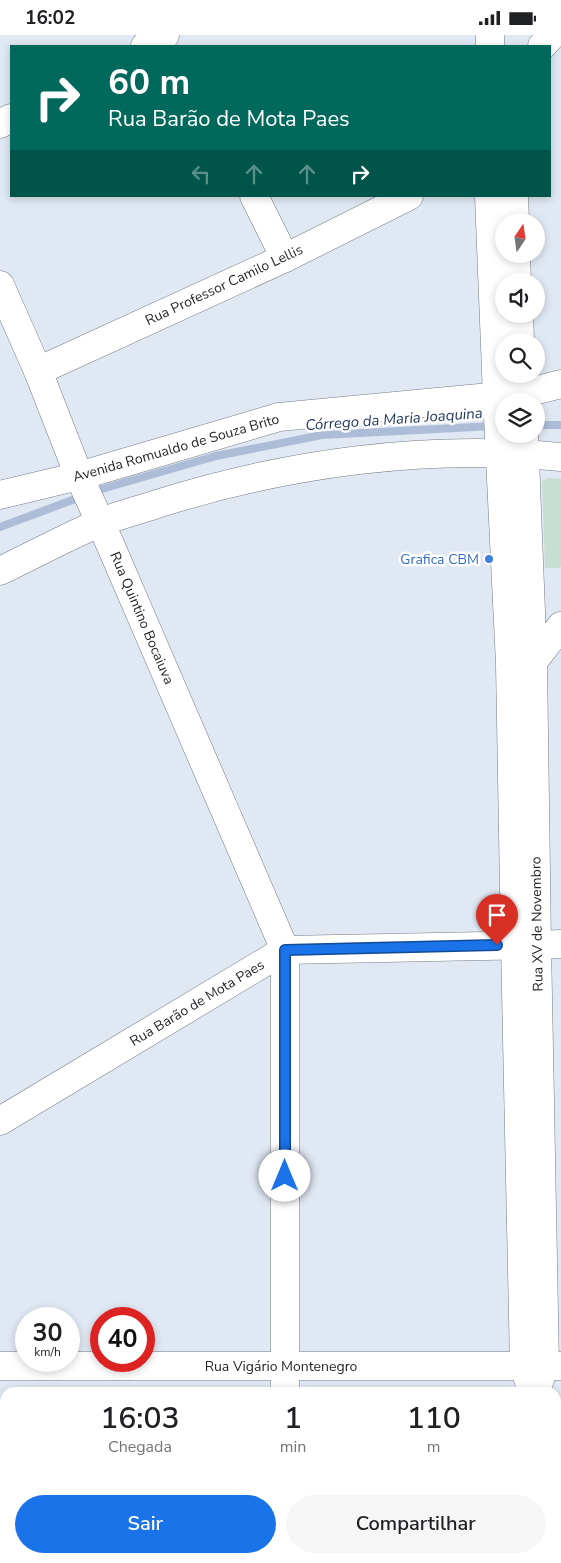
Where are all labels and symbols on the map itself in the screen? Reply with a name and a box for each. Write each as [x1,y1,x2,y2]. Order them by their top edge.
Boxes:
north arrow [495,213,545,263]
street label: Rua Professor Camilo Lellis [142,240,306,330]
water label: Córrego da Maria Joaquina [305,403,483,435]
street label: Avenida Romualdo de Souza Brito [71,409,282,487]
street label: Rua Quintino Bocaiuva [105,549,179,687]
place label: Grafica CBM [400,550,479,569]
marker: Grafica CBM [483,553,495,565]
street label: Rua XV de Novembro [526,856,548,992]
pin [476,894,518,945]
street label: Rua Barão de Mota Paes [126,955,268,1051]
position arrow [258,1149,310,1201]
speed limit sign: 40 [90,1307,155,1372]
street label: Rua Vigário Montenegro [205,1357,358,1376]

